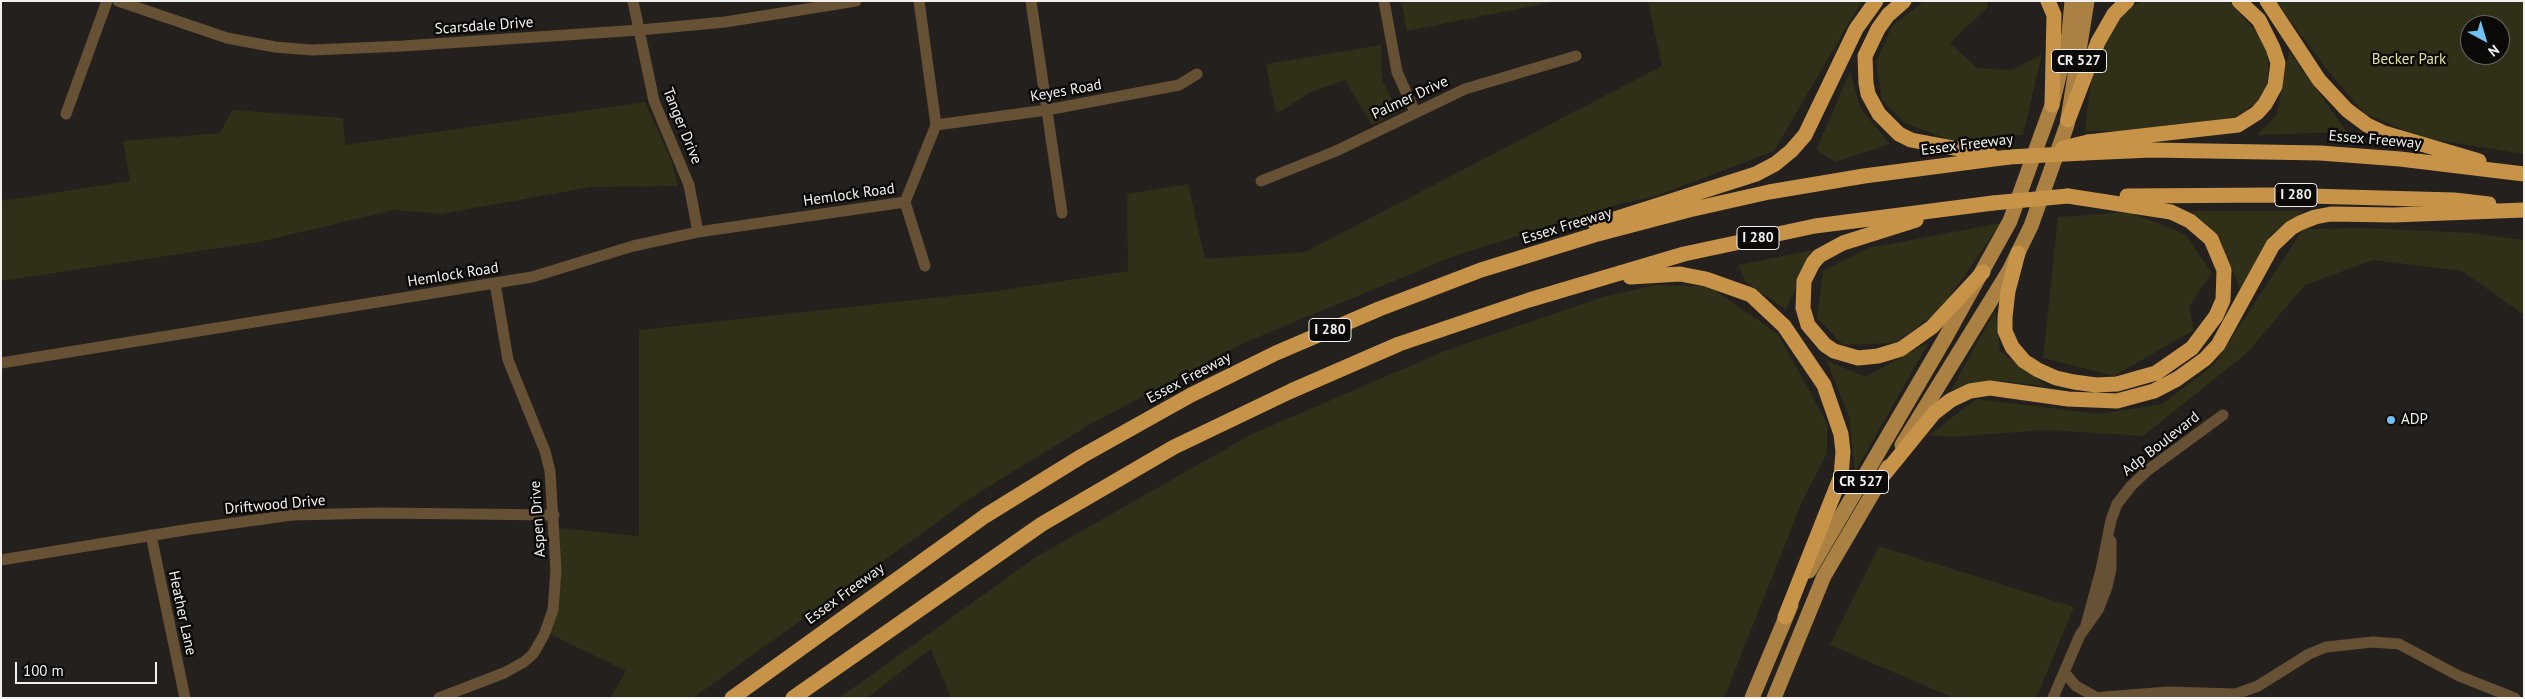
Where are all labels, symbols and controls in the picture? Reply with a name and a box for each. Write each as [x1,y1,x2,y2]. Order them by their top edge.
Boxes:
street label: Scarsdale Drive [434,14,534,38]
north arrow [2460,15,2510,65]
text: N [2485,41,2503,61]
road number: CR 527 [2052,49,2106,72]
park label: Becker Park [2372,51,2446,69]
street label: Palmer Drive [1369,72,1451,124]
street label: Keyes Road [1029,76,1103,106]
street label: Tanger Drive [659,85,705,167]
street label: Essex Freeway [2328,127,2422,153]
street label: Essex Freeway [1920,130,2014,160]
street label: Hemlock Road [802,180,896,210]
road number: I 280 [2275,184,2317,206]
street label: Essex Freeway [1520,204,1614,248]
road number: I 280 [1737,227,1779,250]
street label: Hemlock Road [406,259,500,291]
road number: I 280 [1309,318,1351,342]
street label: Essex Freeway [1144,348,1234,408]
street label: Adp Boulevard [2119,408,2203,480]
place label: ADP [2401,411,2428,429]
marker: ADP [2385,414,2397,426]
road number: CR 527 [1834,471,1888,494]
street label: Aspen Drive [526,480,550,558]
street label: Driftwood Drive [224,492,326,518]
street label: Essex Freeway [802,559,888,629]
street label: Heather Lane [164,569,200,657]
scale bar [18,652,160,684]
text: 100 m [23,661,64,680]

